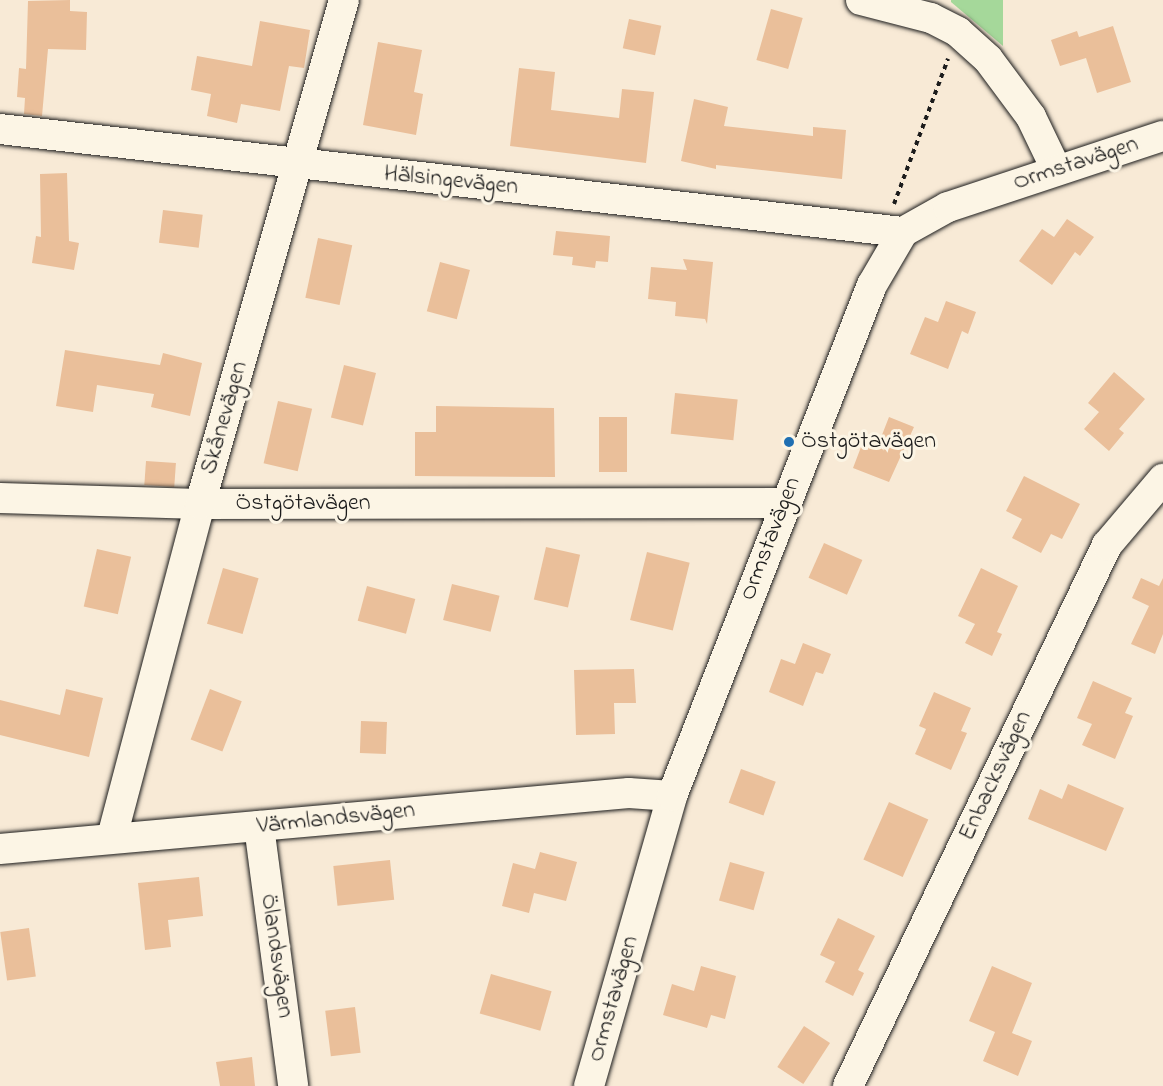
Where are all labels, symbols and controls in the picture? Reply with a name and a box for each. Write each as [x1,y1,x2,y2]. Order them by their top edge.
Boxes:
street label: Ormstavägen [1010,130,1142,198]
street label: Hälsingevägen [382,160,520,202]
street label: Skånevägen [195,358,255,478]
place label: Östgötavägen [801,428,936,456]
marker: Östgötavägen [782,435,796,449]
street label: Ormstavägen [734,473,808,605]
street label: Östgötavägen [235,490,371,518]
street label: Enbacksvägen [953,706,1039,846]
street label: Värmlandsvägen [256,796,416,842]
street label: Ölandsvägen [253,892,299,1020]
street label: Ormstavägen [582,933,646,1065]

